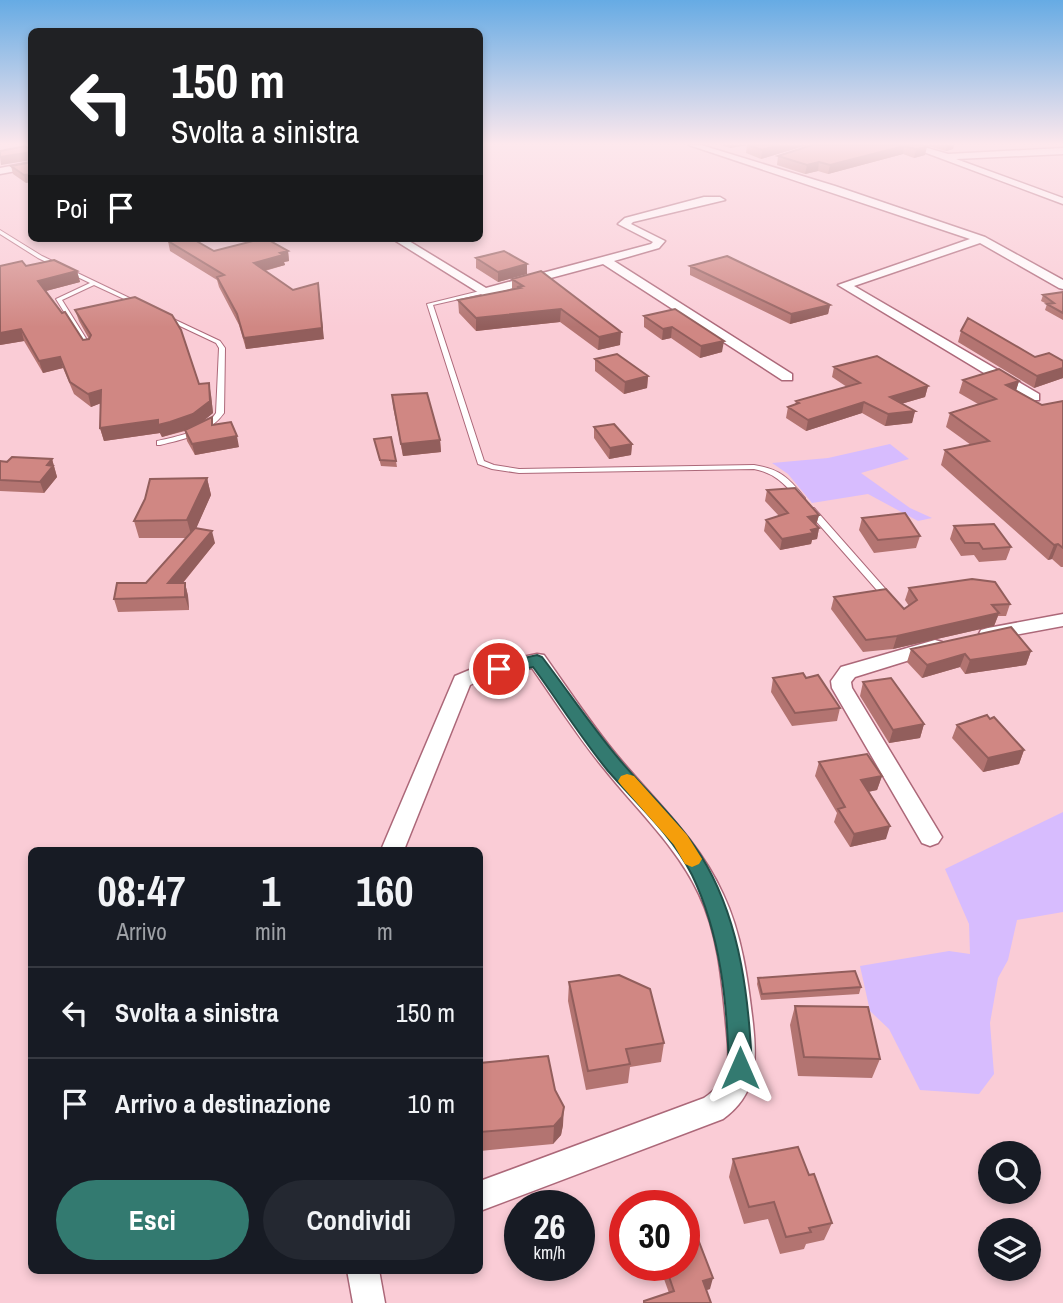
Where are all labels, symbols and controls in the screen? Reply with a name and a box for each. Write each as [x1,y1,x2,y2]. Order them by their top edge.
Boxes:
text: 150 m [171,47,285,113]
icon: left [56,56,147,147]
text: Svolta a sinistra [171,110,359,153]
icon: arrive [102,189,140,227]
text: Poi [56,191,88,226]
pin [469,639,529,699]
icon: arrive [480,650,518,688]
text: 08:47 [98,863,186,919]
text: 1 [261,863,280,919]
text: 160 [356,863,414,919]
text: Arrivo [116,916,167,947]
text: min [255,916,287,947]
text: m [377,916,393,947]
icon: left [56,994,94,1032]
text: Svolta a sinistra [115,995,279,1030]
text: 150 m [396,995,455,1030]
position arrow [703,1031,777,1105]
icon: arrive [56,1085,94,1123]
text: Arrivo a destinazione [115,1086,331,1121]
text: 10 m [408,1086,455,1121]
map controls [978,1141,1041,1281]
button: search [978,1141,1041,1204]
button: Esci [56,1180,249,1260]
button: Condividi [263,1180,455,1260]
speed limit sign: 30 [609,1190,700,1281]
text: 26 [534,1203,565,1250]
button: layers [978,1218,1041,1281]
text: km/h [534,1240,566,1265]

